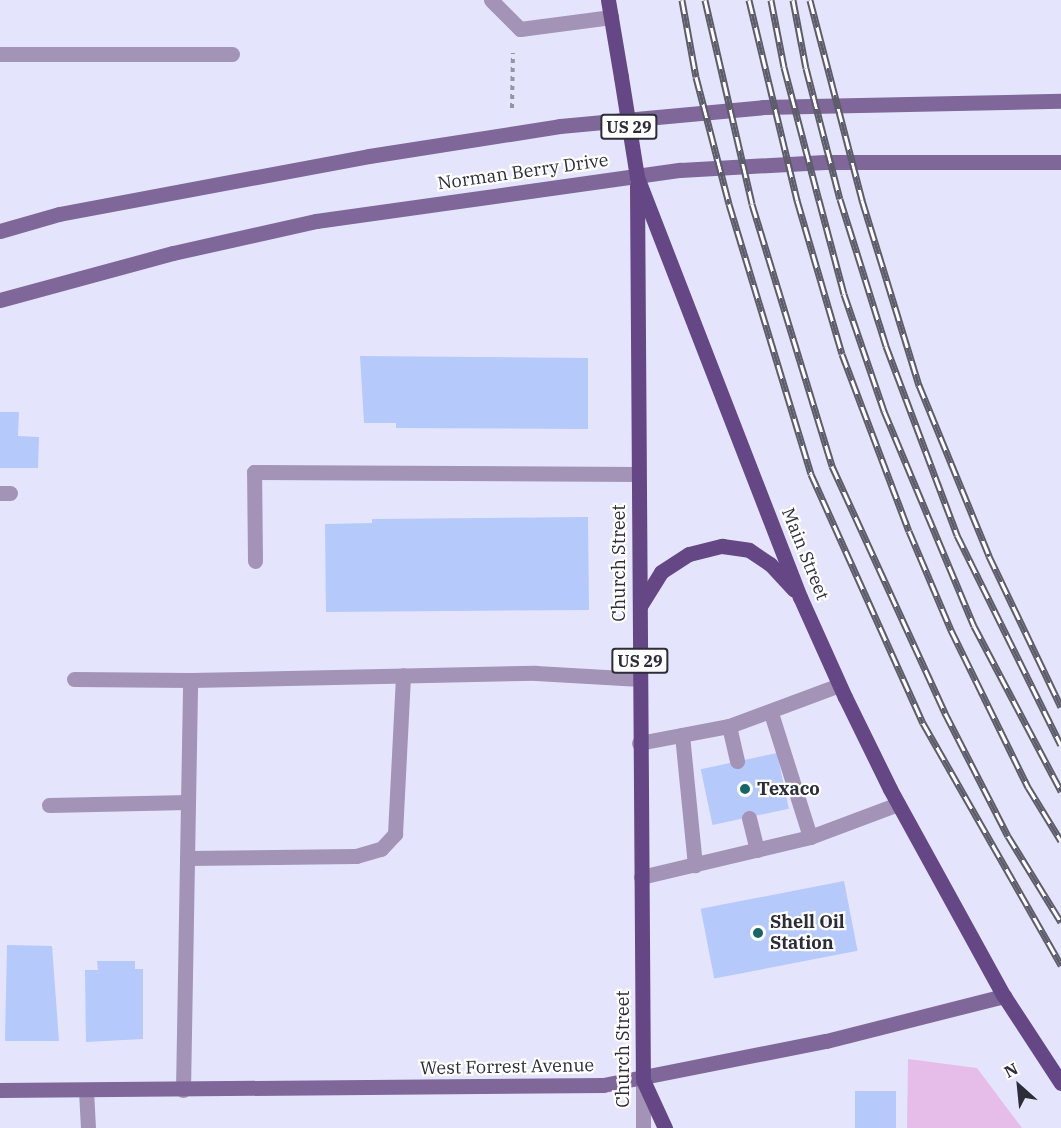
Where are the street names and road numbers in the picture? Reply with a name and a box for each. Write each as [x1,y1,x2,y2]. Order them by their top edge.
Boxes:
road number: US 29 [599,114,659,140]
street label: Norman Berry Drive [436,149,610,195]
street label: Church Street [608,504,630,622]
street label: Main Street [777,505,833,603]
road number: US 29 [610,648,670,674]
street label: Church Street [612,990,634,1108]
street label: West Forrest Avenue [420,1055,594,1079]

